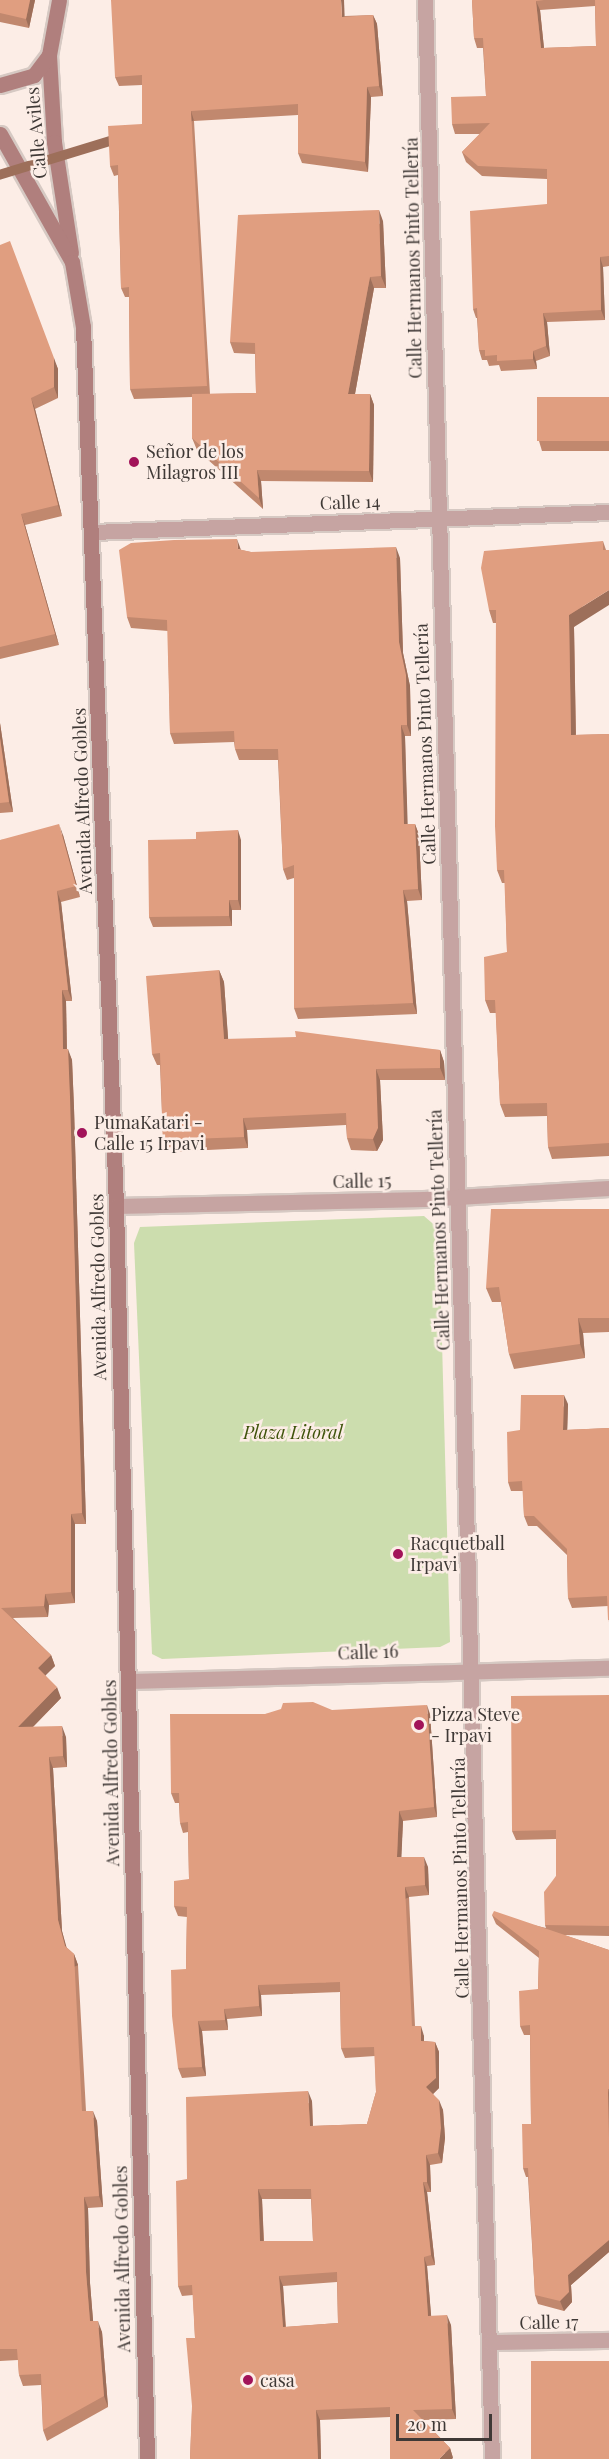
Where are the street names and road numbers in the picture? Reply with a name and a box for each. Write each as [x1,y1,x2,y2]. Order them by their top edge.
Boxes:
street label: Calle Aviles [21,86,51,180]
street label: Calle Hermanos Pinto Tellería [400,137,426,379]
street label: Calle 14 [319,490,381,514]
street label: Calle Hermanos Pinto Tellería [410,623,440,865]
street label: Avenida Alfredo Gobles [68,707,96,895]
street label: Calle Hermanos Pinto Tellería [424,1109,454,1351]
street label: Calle 15 [332,1170,392,1192]
street label: Avenida Alfredo Gobles [86,1193,110,1381]
street label: Calle 16 [337,1640,399,1664]
street label: Avenida Alfredo Gobles [99,1679,123,1867]
street label: Calle Hermanos Pinto Tellería [447,1757,473,1999]
street label: Avenida Alfredo Gobles [110,2165,134,2353]
street label: Calle 17 [519,2311,579,2333]

